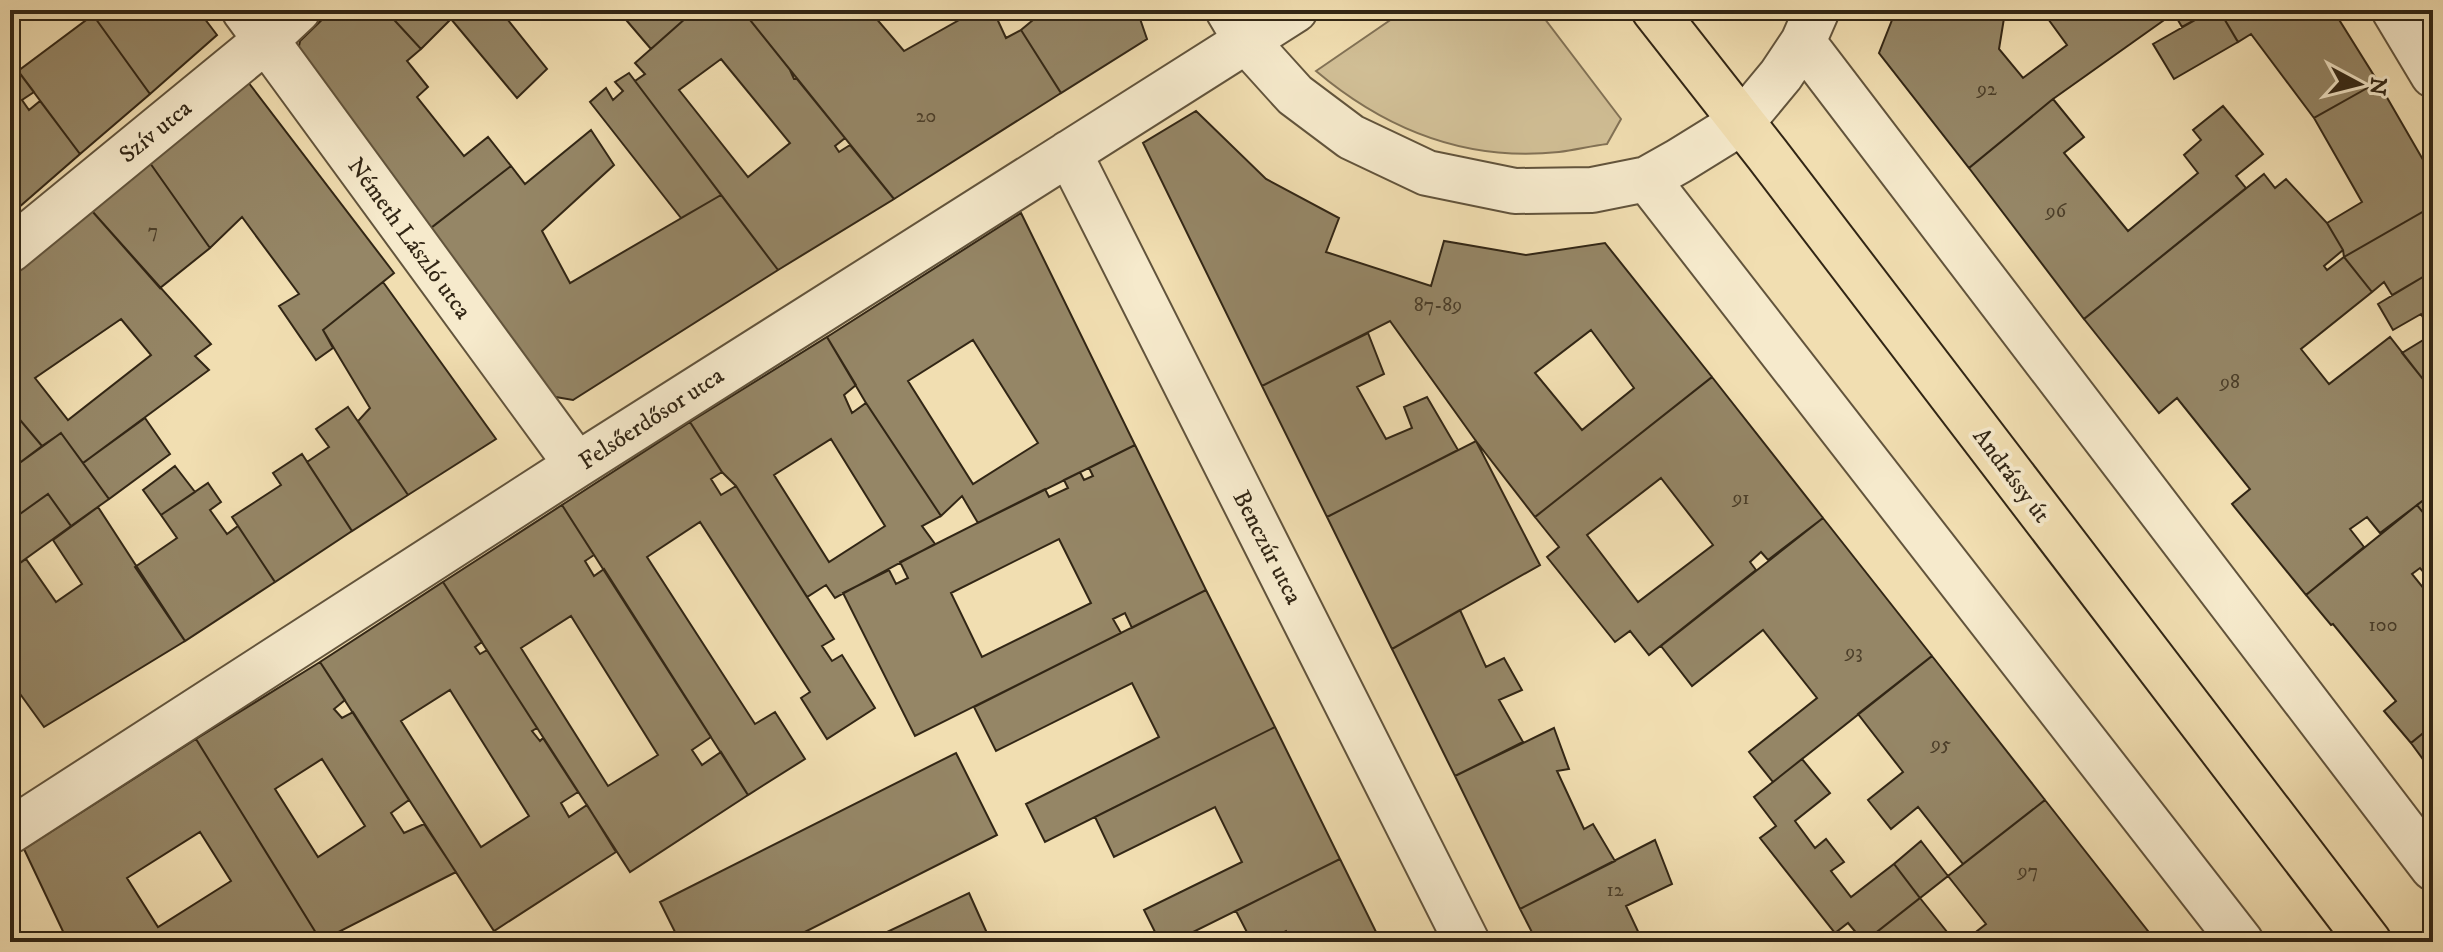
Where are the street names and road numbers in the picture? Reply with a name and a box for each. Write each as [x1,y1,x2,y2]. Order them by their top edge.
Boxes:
street label: Szív utca [113,93,199,170]
street label: Németh László utca [341,152,478,326]
street label: Felsőerdősor utca [573,360,730,477]
street label: Andrássy út [1966,422,2057,529]
street label: Benczúr utca [1226,485,1309,610]

